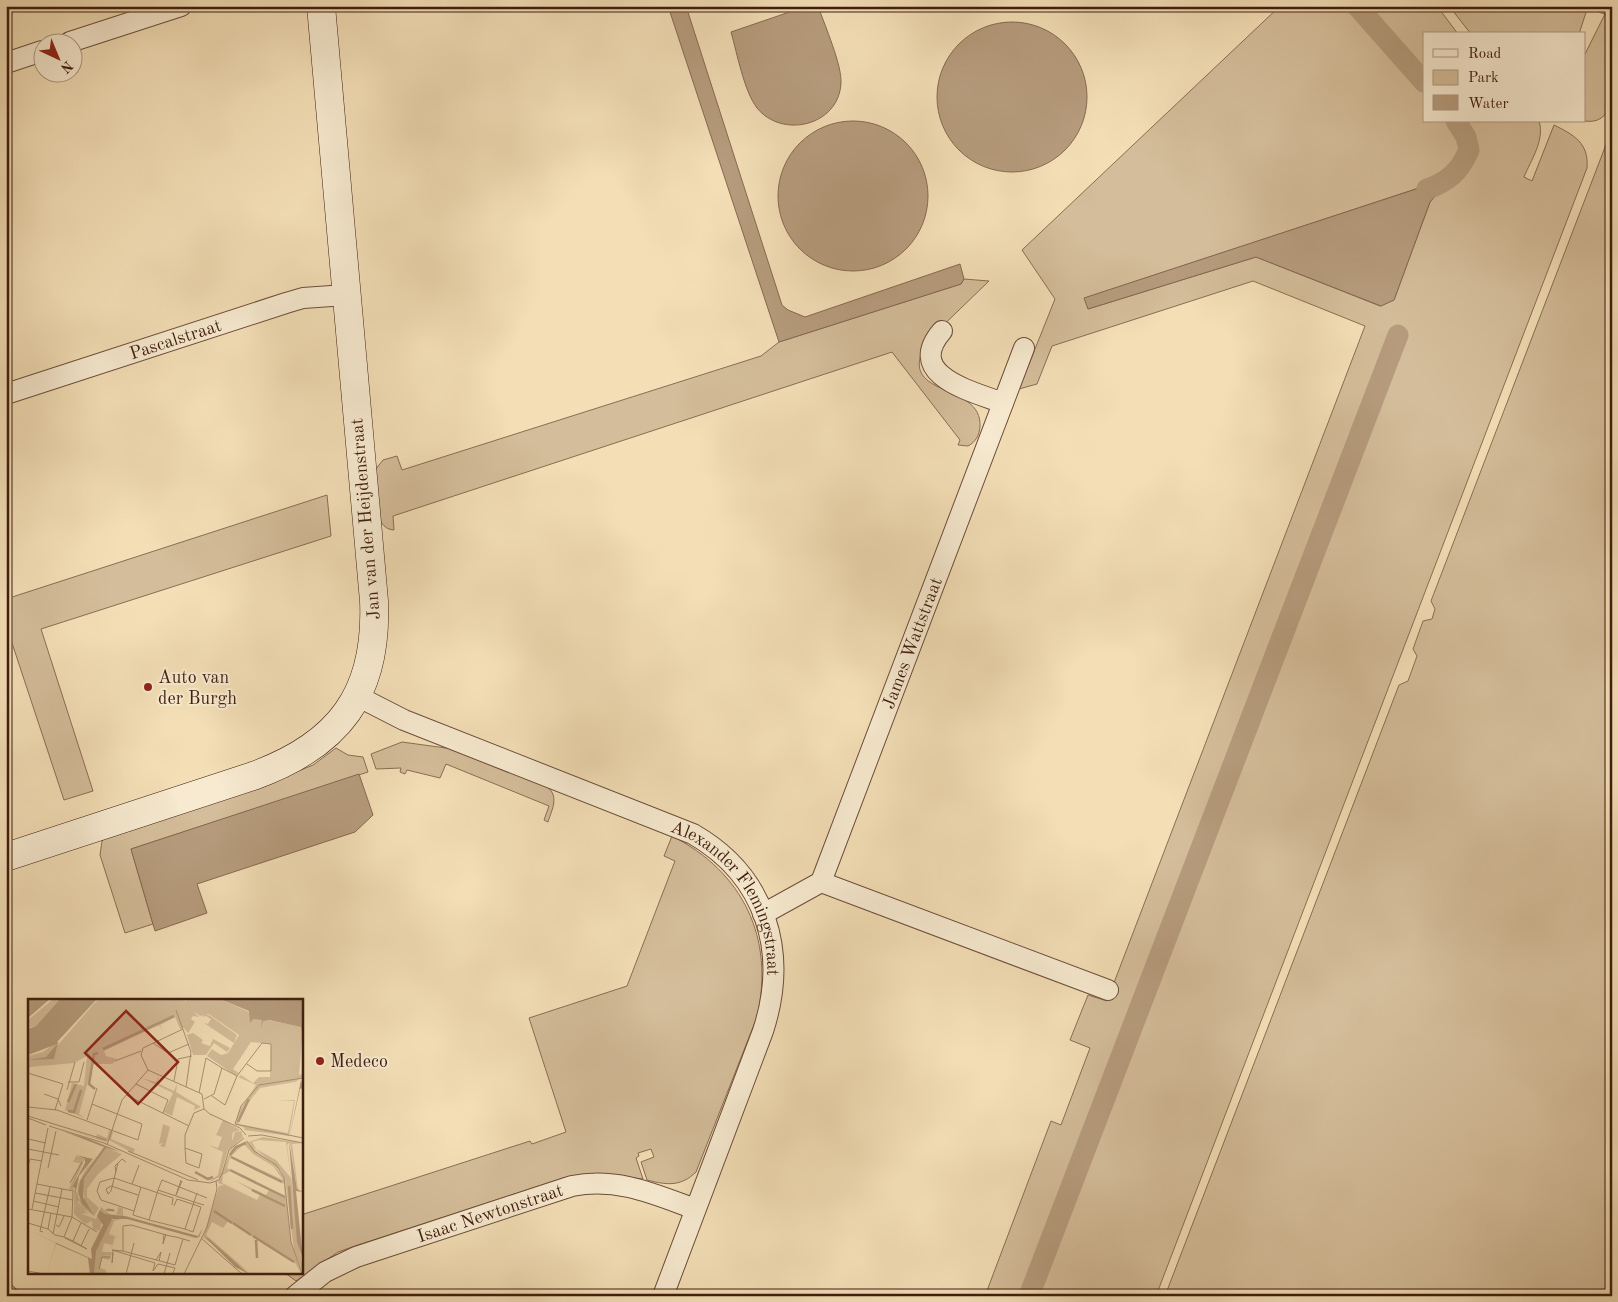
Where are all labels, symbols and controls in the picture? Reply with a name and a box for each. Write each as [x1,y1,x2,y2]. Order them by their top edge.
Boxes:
north arrow [32,32,82,82]
legend [1423,32,1586,122]
text: Road [1468,47,1502,62]
text: N [57,58,75,76]
text: Park [1468,71,1499,86]
text: Water [1468,97,1509,112]
street label: Pascalstraat [127,317,224,363]
street label: Jan van der Heijdenstraat [348,417,384,620]
street label: James Wattstraat [880,575,946,711]
place label: Auto van der Burgh [158,669,237,708]
marker: Auto van der Burgh [142,681,154,693]
street label: Alexander Flemingstraat [668,818,781,976]
inset map [28,999,302,1274]
place label: Medeco [330,1053,388,1071]
marker: Medeco [314,1055,326,1067]
street label: Isaac Newtonstraat [415,1182,566,1246]

